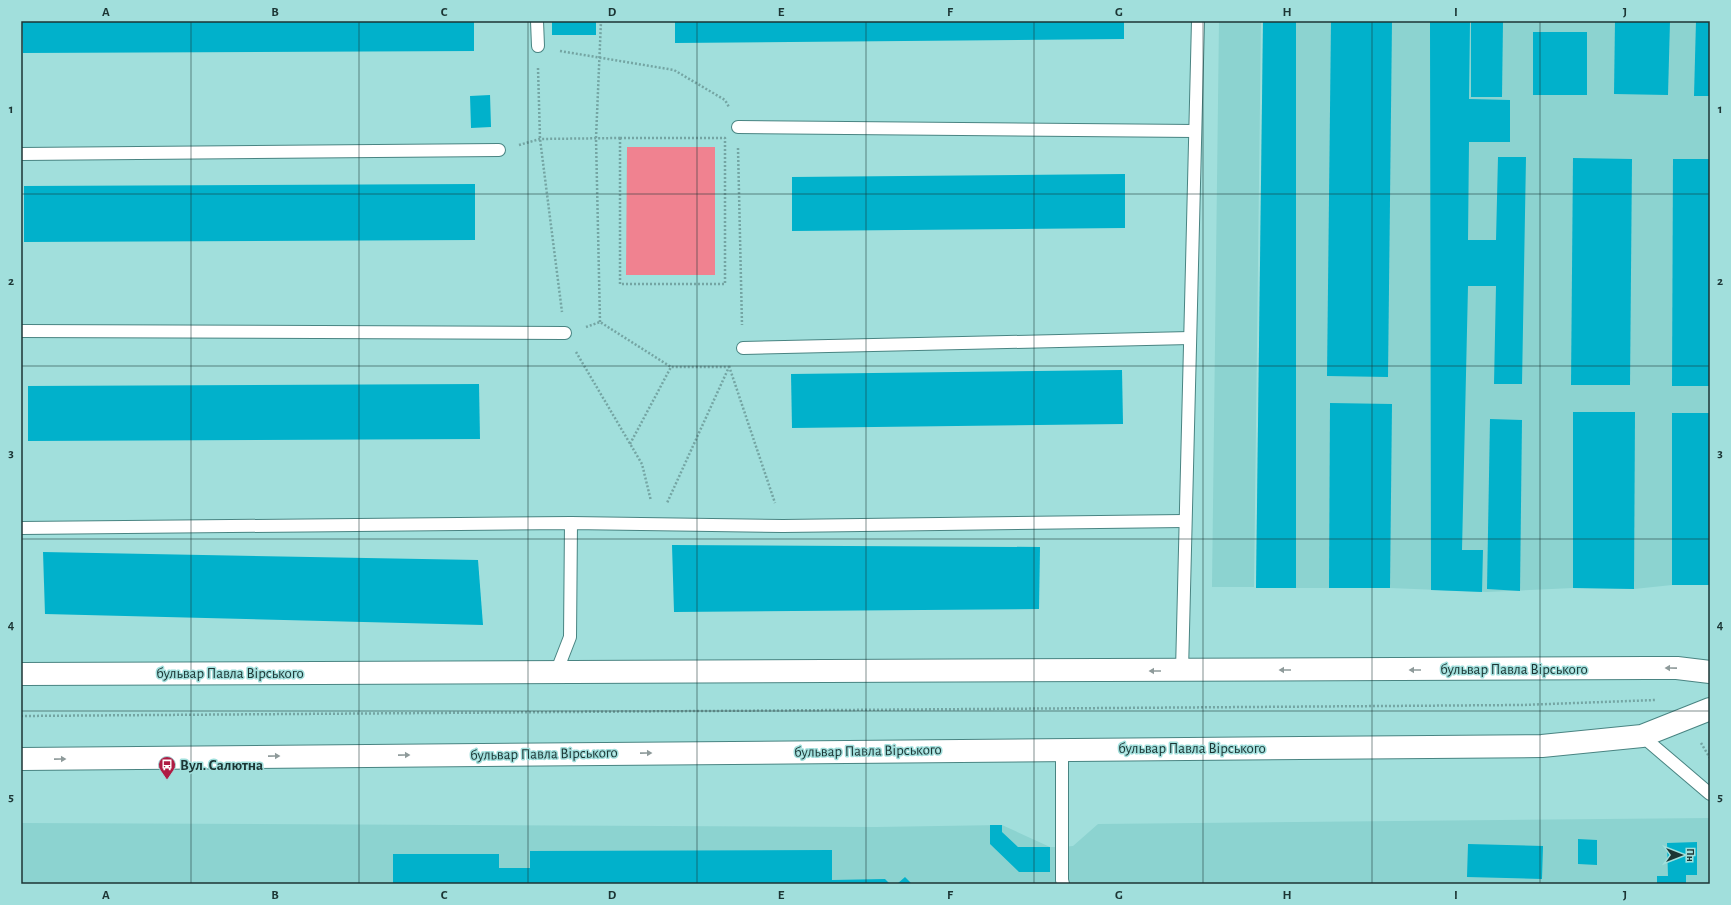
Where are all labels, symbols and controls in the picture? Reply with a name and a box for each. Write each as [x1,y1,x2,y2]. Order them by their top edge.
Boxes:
text: A [102,6,110,19]
text: B [271,6,279,19]
text: C [441,6,448,19]
text: D [608,6,617,19]
text: E [778,6,785,19]
text: F [947,6,954,19]
text: G [1115,6,1123,19]
text: H [1282,6,1292,19]
text: I [1454,6,1458,19]
text: J [1623,6,1627,19]
text: 1 [9,103,13,116]
text: 1 [1718,103,1722,116]
text: 2 [8,275,14,288]
text: 2 [1717,275,1723,288]
text: 3 [8,447,14,460]
text: 3 [1717,447,1723,460]
text: 4 [8,619,15,632]
text: 4 [1717,619,1724,632]
street label: бульвар Павла Вірського [1440,662,1588,677]
one-way arrow [1664,665,1677,671]
street label: бульвар Павла Вірського [156,666,304,681]
one-way arrow [1278,667,1291,673]
one-way arrow [1408,667,1421,673]
one-way arrow [1148,668,1161,674]
street label: бульвар Павла Вірського [1118,741,1266,756]
street label: бульвар Павла Вірського [794,742,942,760]
street label: бульвар Павла Вірського [470,745,618,763]
one-way arrow [640,750,653,756]
one-way arrow [398,752,411,758]
one-way arrow [268,753,281,759]
one-way arrow [54,755,66,762]
bus stop icon: Вул. Салютна [157,755,177,780]
place label: Вул. Салютна [180,758,263,773]
text: 5 [8,791,14,804]
text: 5 [1717,791,1723,804]
north arrow [1661,835,1701,875]
text: Пн [1685,848,1696,862]
text: A [102,889,110,902]
text: B [271,889,279,902]
text: C [441,889,448,902]
text: D [608,889,617,902]
text: E [778,889,785,902]
text: F [947,889,954,902]
text: G [1115,889,1123,902]
text: H [1282,889,1292,902]
text: I [1454,889,1458,902]
text: J [1623,889,1627,902]

